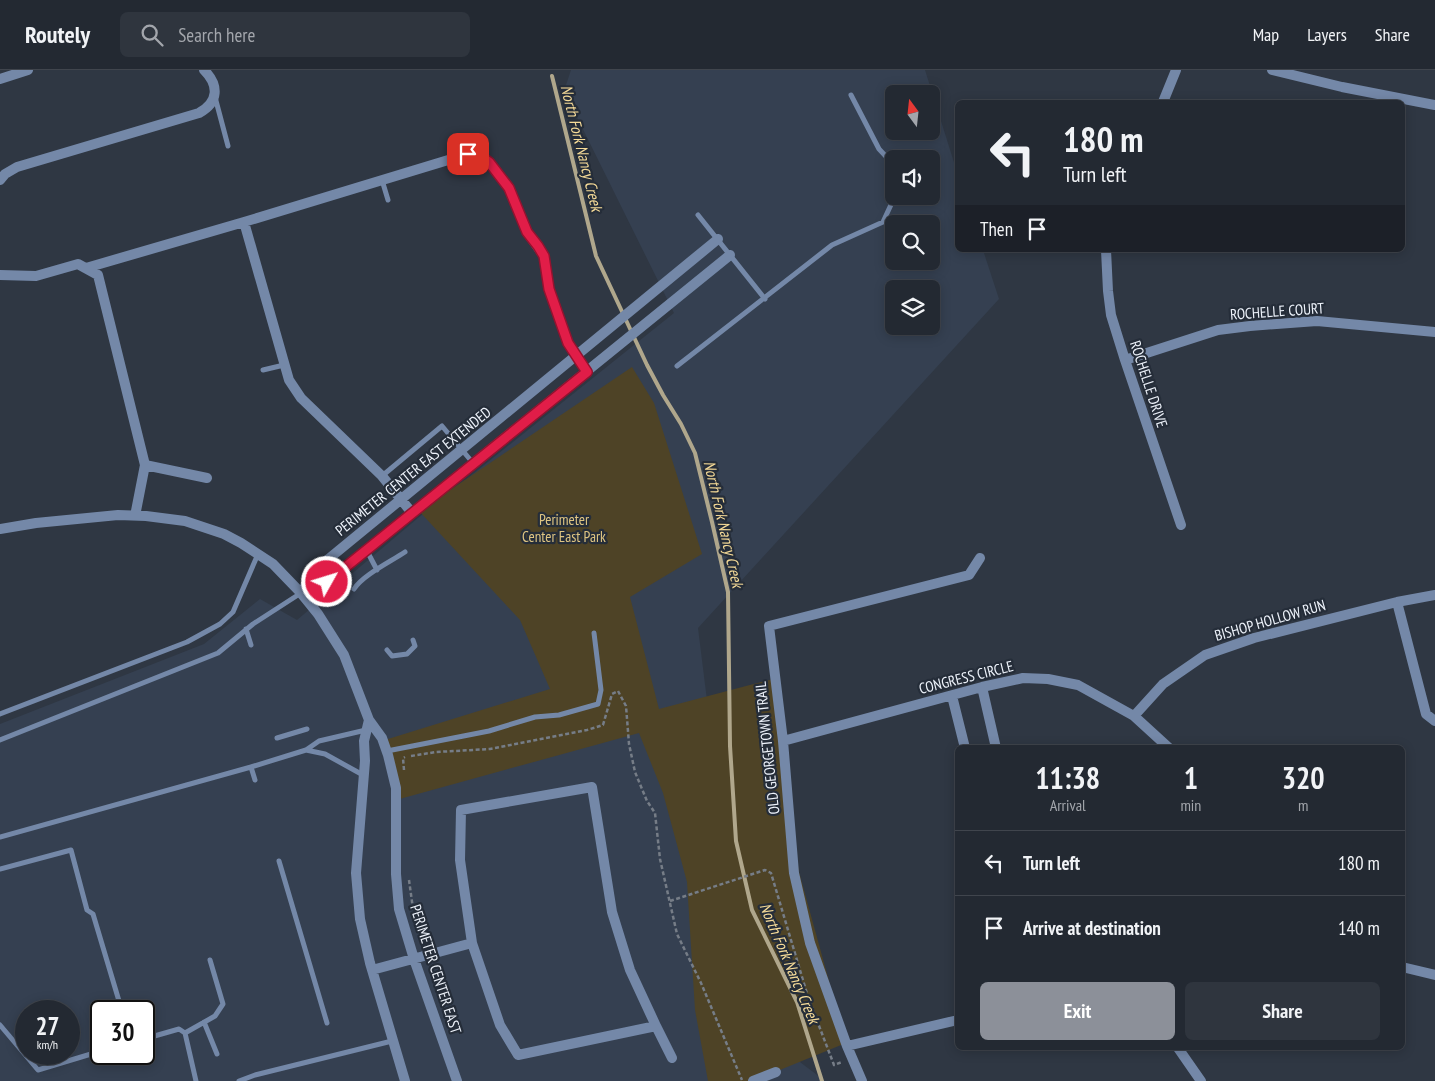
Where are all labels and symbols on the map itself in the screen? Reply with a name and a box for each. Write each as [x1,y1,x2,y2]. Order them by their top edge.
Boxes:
water label: North Fork Nancy Creek [557,83,608,215]
north arrow [885,85,940,140]
pin [447,133,489,175]
street label: ROCHELLE COURT [1229,298,1325,324]
street label: ROCHELLE DRIVE [1126,338,1172,430]
street label: PERIMETER CENTER EAST EXTENDED [331,402,495,540]
water label: North Fork Nancy Creek [700,459,749,591]
park label: Perimeter Center East Park [522,510,606,546]
position arrow [300,555,352,607]
street label: BISHOP HOLLOW RUN [1212,595,1328,645]
street label: CONGRESS CIRCLE [917,656,1015,698]
street label: OLD GEORGETOWN TRAIL [750,680,783,815]
water label: North Fork Nancy Creek [755,899,825,1028]
street label: PERIMETER CENTER EAST [406,902,466,1036]
speed limit sign: 30 [90,1000,155,1065]

